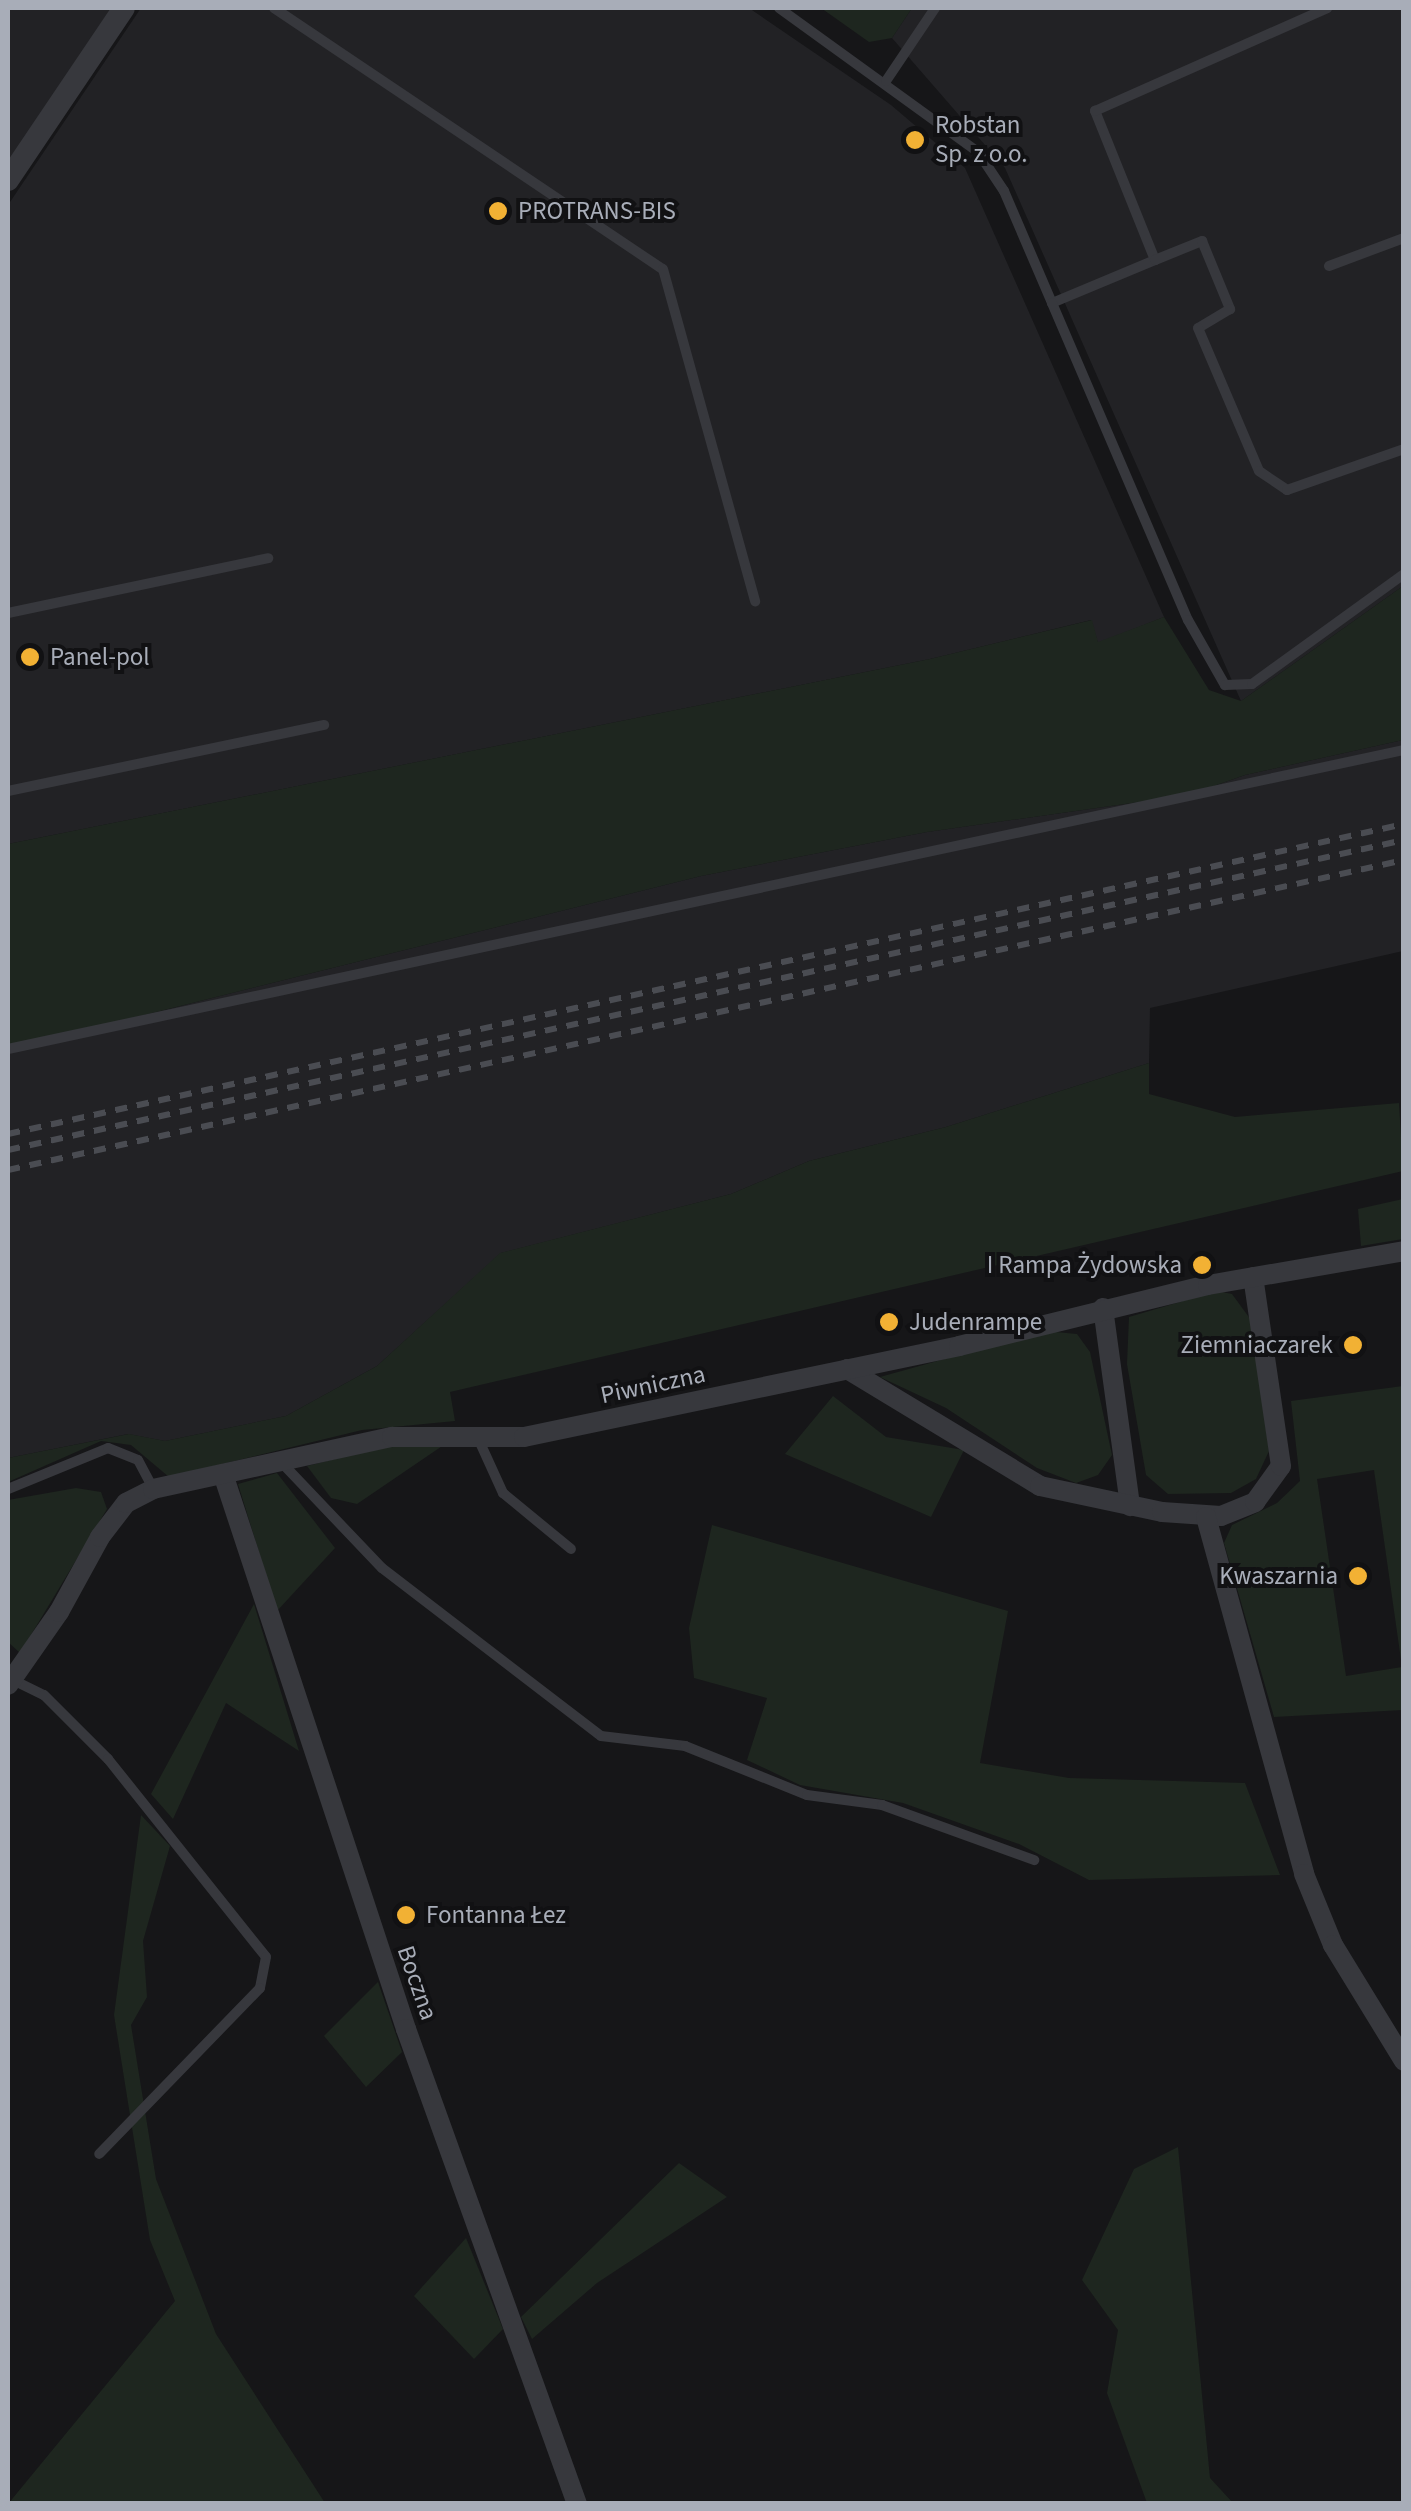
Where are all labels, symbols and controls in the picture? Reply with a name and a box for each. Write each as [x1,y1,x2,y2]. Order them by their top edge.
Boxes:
place label: Robstan Sp. z o.o. [935,111,1028,170]
marker: Robstan Sp. z o.o. [904,129,926,151]
place label: PROTRANS-BIS [518,196,676,226]
marker: PROTRANS-BIS [487,200,509,222]
place label: Panel-pol [50,642,150,672]
marker: Panel-pol [19,646,41,668]
place label: I Rampa Żydowska [987,1250,1182,1280]
marker: I Rampa Żydowska [1191,1254,1213,1276]
place label: Judenrampe [909,1307,1042,1337]
marker: Judenrampe [878,1311,900,1333]
place label: Ziemniaczarek [1181,1330,1333,1360]
marker: Ziemniaczarek [1342,1334,1364,1356]
street label: Piwniczna [598,1359,708,1411]
place label: Kwaszarnia [1219,1561,1338,1591]
marker: Kwaszarnia [1347,1565,1369,1587]
place label: Fontanna Łez [426,1900,566,1930]
marker: Fontanna Łez [395,1904,417,1926]
street label: Boczna [390,1942,444,2024]

